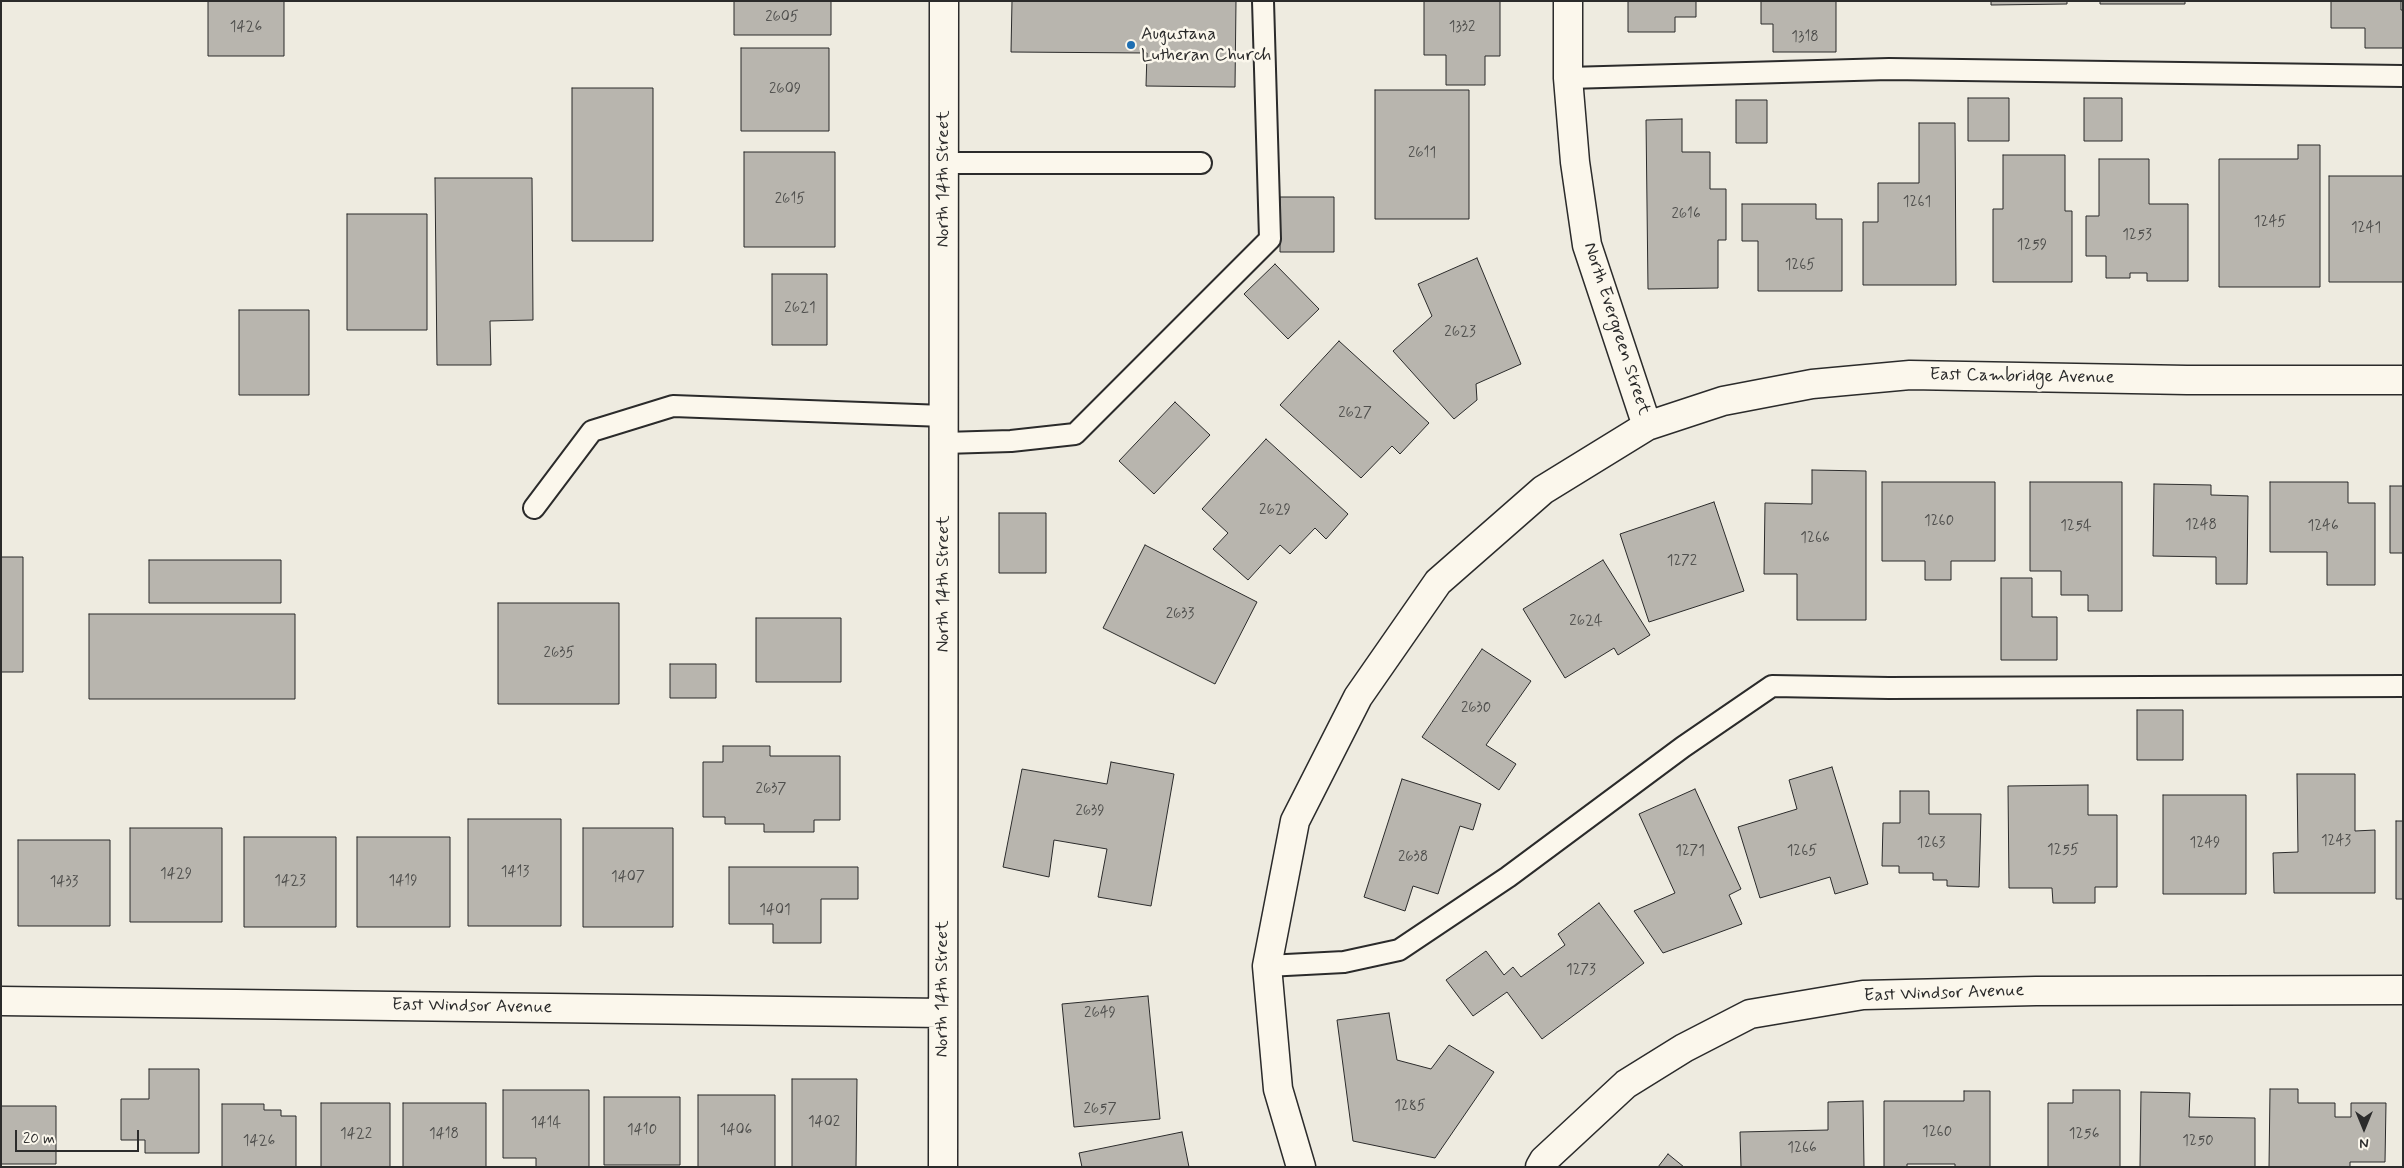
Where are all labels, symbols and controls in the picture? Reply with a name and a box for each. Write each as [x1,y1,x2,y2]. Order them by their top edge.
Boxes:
house number: 2605 [765,9,799,27]
house number: 1426 [230,19,262,37]
house number: 1332 [1449,19,1475,37]
place label: Augustana Lutheran Church [1141,24,1271,66]
house number: 1318 [1791,29,1819,47]
marker: Augustana Lutheran Church [1125,39,1137,51]
house number: 2609 [769,81,801,99]
street label: North 14th Street [933,110,955,248]
house number: 2611 [1408,145,1436,163]
house number: 2615 [775,191,805,209]
house number: 1261 [1903,194,1931,212]
house number: 2616 [1671,206,1701,224]
house number: 1245 [2254,214,2286,232]
house number: 1241 [2351,220,2381,238]
house number: 1253 [2122,227,2152,245]
house number: 1259 [2017,237,2047,255]
street label: North Evergreen Street [1578,240,1654,418]
house number: 1265 [1785,257,1815,275]
house number: 2621 [784,300,816,318]
house number: 2623 [1444,324,1476,342]
street label: East Cambridge Avenue [1929,365,2115,389]
house number: 2627 [1338,405,1372,423]
house number: 2629 [1259,502,1291,520]
house number: 1260 [1924,513,1954,531]
street label: North 14th Street [933,515,955,653]
house number: 1248 [2185,517,2217,535]
house number: 1254 [2060,518,2092,536]
house number: 1246 [2307,518,2339,536]
house number: 1266 [1800,530,1830,548]
house number: 1272 [1667,553,1697,571]
house number: 2633 [1166,606,1194,624]
house number: 2624 [1569,613,1603,631]
house number: 2635 [544,645,574,663]
house number: 2630 [1461,700,1491,718]
house number: 2637 [756,781,786,799]
house number: 2639 [1075,803,1105,821]
house number: 1243 [2321,833,2351,851]
house number: 1263 [1917,835,1945,853]
house number: 1249 [2190,835,2220,853]
house number: 1255 [2047,842,2079,860]
house number: 1271 [1675,843,1705,861]
house number: 1265 [1787,843,1817,861]
house number: 2638 [1398,849,1428,867]
house number: 1413 [501,864,529,882]
house number: 1429 [160,866,192,884]
house number: 1407 [611,869,645,887]
house number: 1423 [274,873,306,891]
house number: 1419 [388,873,418,891]
house number: 1433 [50,874,78,892]
house number: 1401 [759,902,791,920]
street label: North 14th Street [932,920,954,1058]
house number: 1273 [1566,962,1596,980]
street label: East Windsor Avenue [1863,980,2025,1008]
street label: East Windsor Avenue [392,995,552,1019]
house number: 2649 [1084,1005,1116,1023]
house number: 1285 [1394,1098,1426,1116]
house number: 2657 [1083,1101,1117,1119]
north arrow [2339,1103,2389,1153]
house number: 1402 [808,1114,840,1132]
house number: 1414 [531,1115,561,1133]
scale bar [18,1120,141,1152]
house number: 1410 [627,1122,657,1140]
house number: 1406 [720,1122,752,1140]
house number: 1260 [1922,1124,1952,1142]
house number: 1422 [340,1126,372,1144]
house number: 1418 [429,1126,459,1144]
house number: 1256 [2069,1126,2099,1144]
text: 20 m [23,1129,55,1149]
house number: 1426 [243,1133,275,1151]
house number: 1250 [2182,1133,2214,1151]
text: N [2359,1134,2369,1152]
house number: 1266 [1787,1140,1817,1158]

